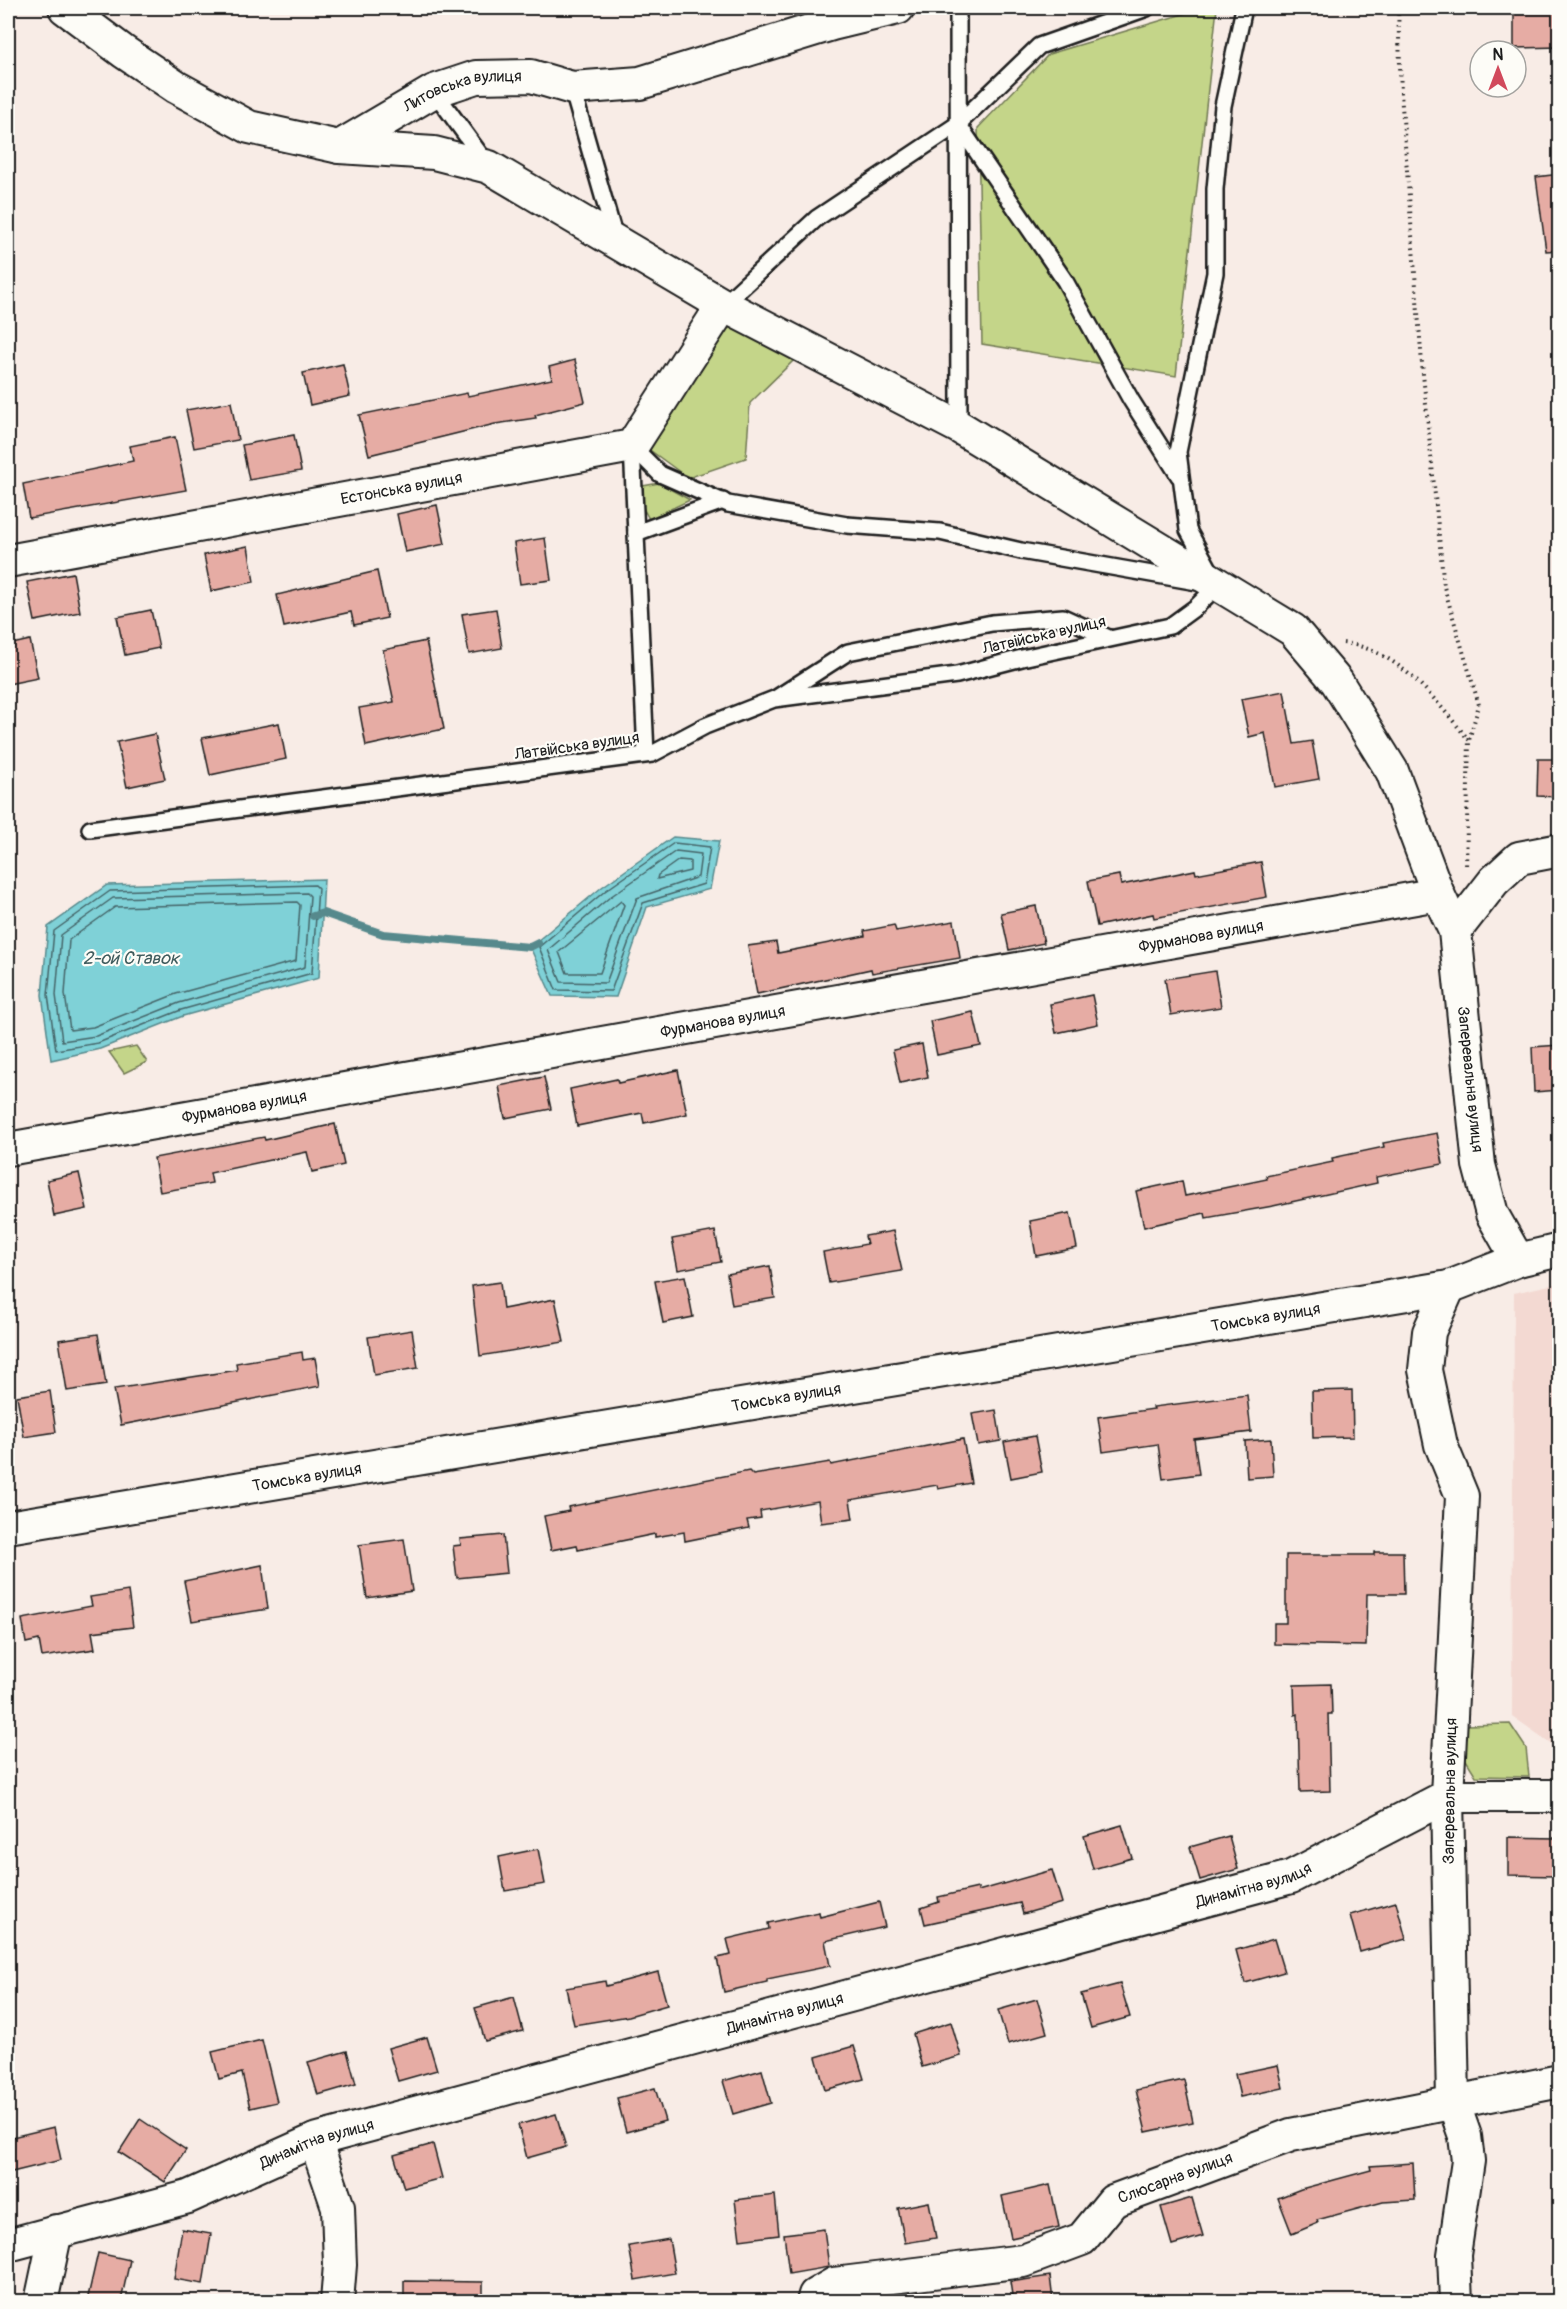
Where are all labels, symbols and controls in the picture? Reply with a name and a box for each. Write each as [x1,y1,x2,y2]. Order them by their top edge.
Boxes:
north arrow [1468,39,1528,99]
text: N [1493,45,1504,65]
street label: Литовська вулиця [399,66,522,117]
street label: Естонська вулиця [339,467,464,510]
street label: Латвiйська вулиця [979,611,1108,659]
street label: Латвiйська вулиця [512,727,641,765]
street label: Фурманова вулиця [1137,915,1265,957]
water label: 2-ой Ставок [83,947,181,970]
street label: Фурманова вулиця [659,1001,787,1042]
street label: Заперевальна вулиця [1453,1005,1488,1153]
street label: Фурманова вулиця [180,1086,308,1128]
street label: Томська вулиця [1209,1299,1322,1336]
street label: Томська вулиця [730,1378,842,1416]
street label: Томська вулиця [251,1458,363,1496]
street label: Заперевальна вулиця [1439,1718,1461,1864]
street label: Динамітна вулиця [1192,1858,1315,1913]
street label: Динамітна вулиця [723,1988,845,2039]
street label: Динамітна вулиця [256,2115,376,2174]
street label: Слюсарна вулиця [1115,2148,1235,2208]

